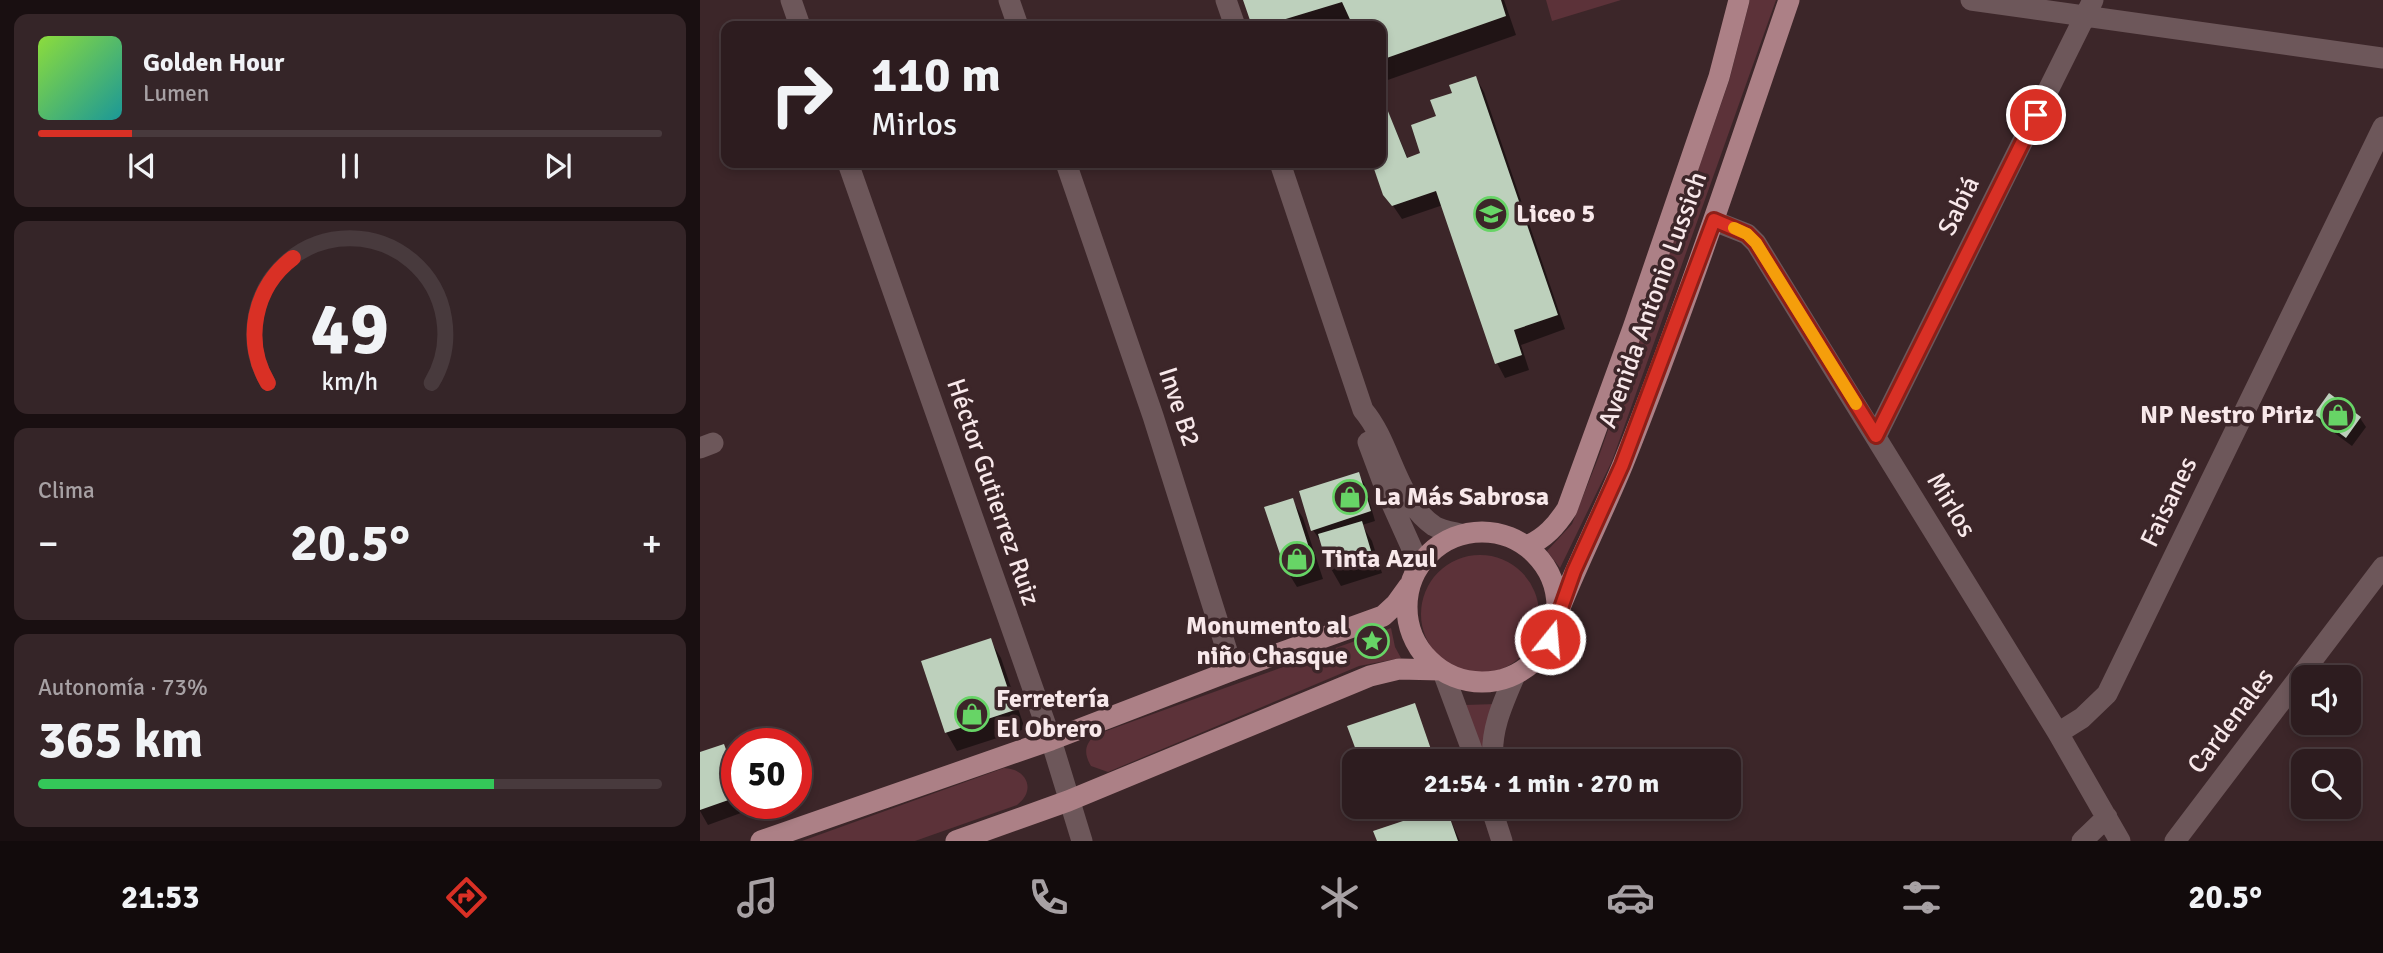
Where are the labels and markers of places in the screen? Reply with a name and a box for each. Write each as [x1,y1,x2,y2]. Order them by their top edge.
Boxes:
pin [2006,85,2066,145]
school or university icon: Liceo 5 [1472,195,1510,233]
place label: Liceo 5 [1516,198,1595,230]
shop icon: NP Nestro Piriz [2319,396,2357,434]
place label: NP Nestro Piriz [2140,399,2314,431]
shop icon: La Más Sabrosa [1331,478,1369,516]
place label: La Más Sabrosa [1374,481,1549,513]
shop icon: Tinta Azul [1278,540,1316,578]
place label: Tinta Azul [1322,543,1437,575]
place label: Monumento al niño Chasque [1186,610,1348,672]
place icon: Monumento al niño Chasque [1353,622,1391,660]
place label: Ferretería El Obrero [996,683,1109,745]
shop icon: Ferretería El Obrero [953,695,991,733]

